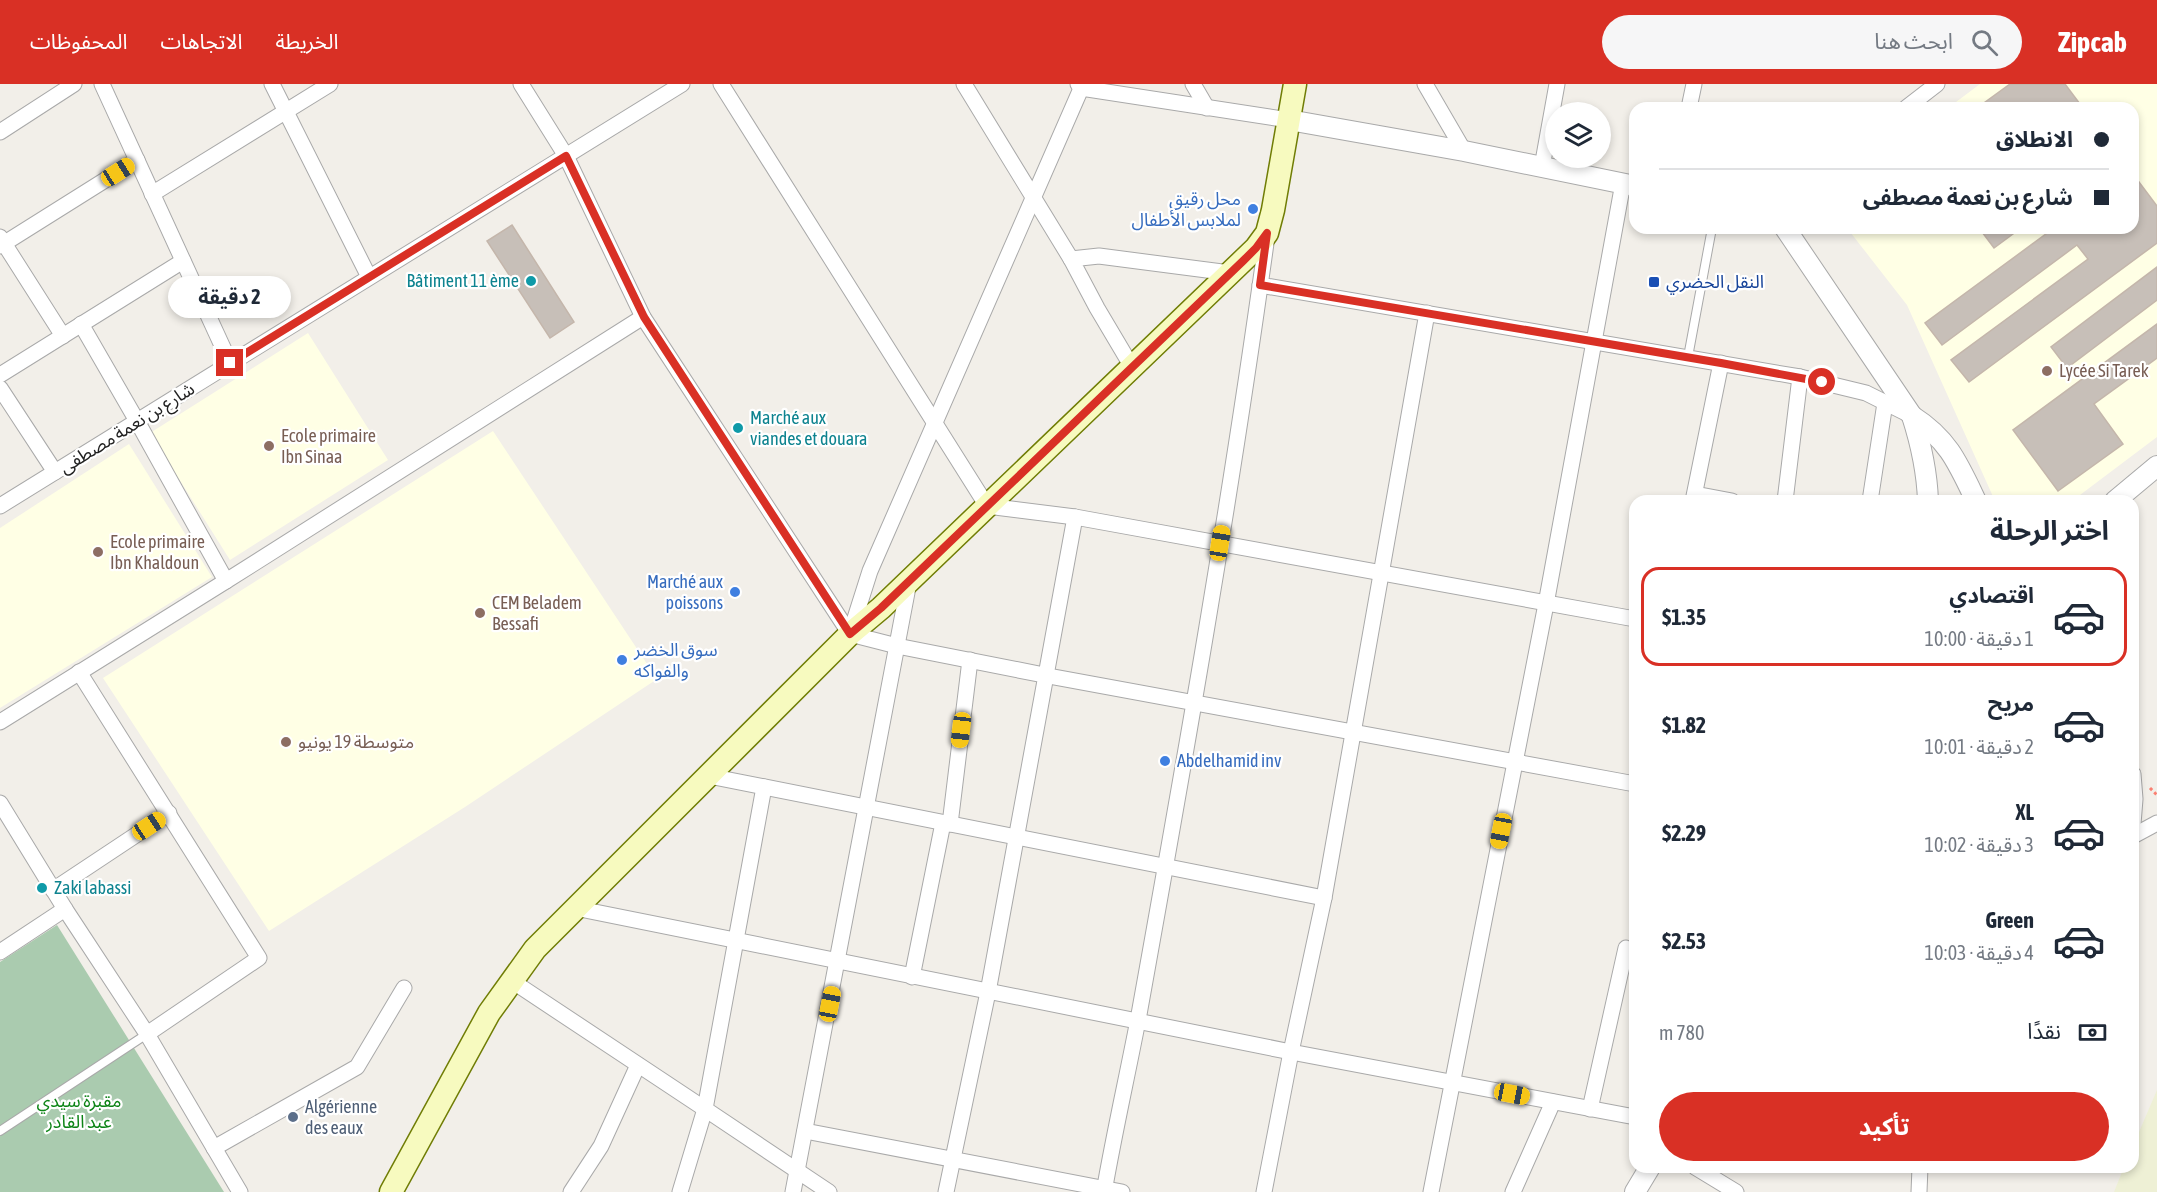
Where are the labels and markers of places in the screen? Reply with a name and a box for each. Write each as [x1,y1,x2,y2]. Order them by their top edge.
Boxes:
place label: محل رقيق لملابس الأطفال [1131,188,1241,231]
marker: محل رقيق لملابس الأطفال [1246,202,1260,216]
place label: Bâtiment 11 ème [407,270,519,291]
place label: النقل الحضري [1666,271,1764,295]
marker: Bâtiment 11 ème [524,274,538,288]
marker: النقل الحضري [1647,275,1661,289]
place label: Lycée Si Tarek [2059,360,2149,381]
marker: Lycée Si Tarek [2040,364,2054,378]
place label: Marché aux viandes et douara [750,407,867,449]
marker: Marché aux viandes et douara [731,421,745,435]
place label: Ecole primaire Ibn Sinaa [281,425,376,467]
marker: Ecole primaire Ibn Sinaa [262,439,276,453]
place label: Ecole primaire Ibn Khaldoun [110,531,205,573]
marker: Ecole primaire Ibn Khaldoun [91,545,105,559]
place label: Marché aux poissons [647,571,723,613]
marker: Marché aux poissons [728,585,742,599]
place label: CEM Beladem Bessafi [492,592,582,634]
marker: CEM Beladem Bessafi [473,606,487,620]
place label: سوق الخضر والفواكه [633,639,718,682]
marker: سوق الخضر والفواكه [615,653,629,667]
place label: متوسطة 19 يونيو [298,731,414,753]
marker: متوسطة 19 يونيو [279,735,293,749]
place label: Abdelhamid inv [1177,750,1281,771]
marker: Abdelhamid inv [1158,754,1172,768]
place label: Zaki labassi [54,877,131,898]
marker: Zaki labassi [35,881,49,895]
place label: Algérienne des eaux [305,1096,377,1138]
marker: Algérienne des eaux [286,1110,300,1124]

